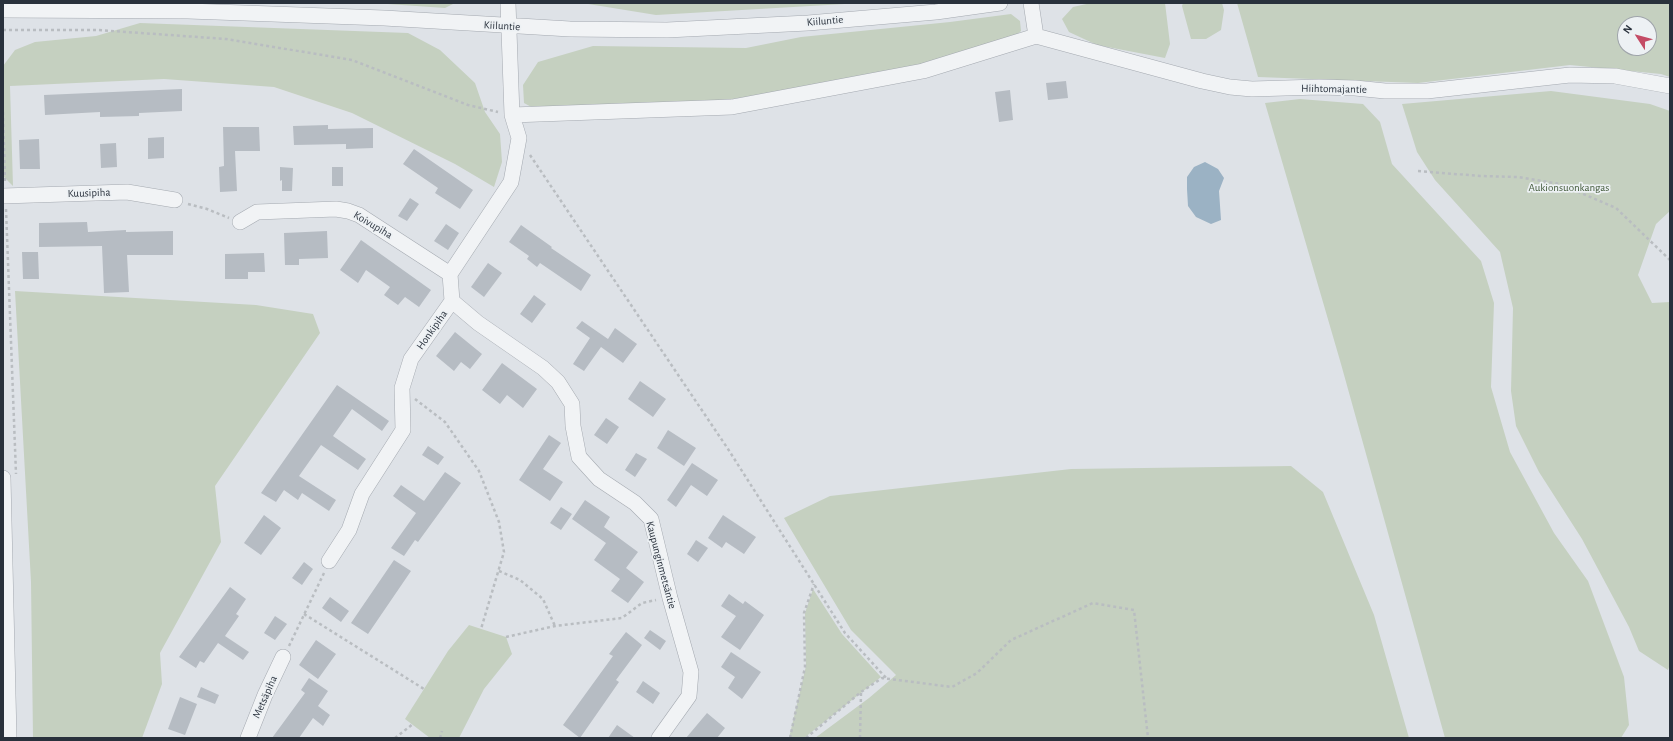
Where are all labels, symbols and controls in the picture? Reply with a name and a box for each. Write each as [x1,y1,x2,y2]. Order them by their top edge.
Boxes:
street label: Kiiluntie [806,13,844,29]
north arrow [1617,16,1657,56]
street label: Kiiluntie [483,18,521,34]
text: N [1621,23,1634,36]
street label: Hiihtomajantie [1301,82,1367,96]
park label: Aukionsuonkangas [1529,181,1609,195]
street label: Kuusipiha [67,186,111,200]
street label: Koivupiha [351,208,395,242]
street label: Honkipiha [414,308,450,352]
street label: Kaupunginmetsäntie [643,520,679,610]
street label: Metsäpiha [250,674,280,720]

